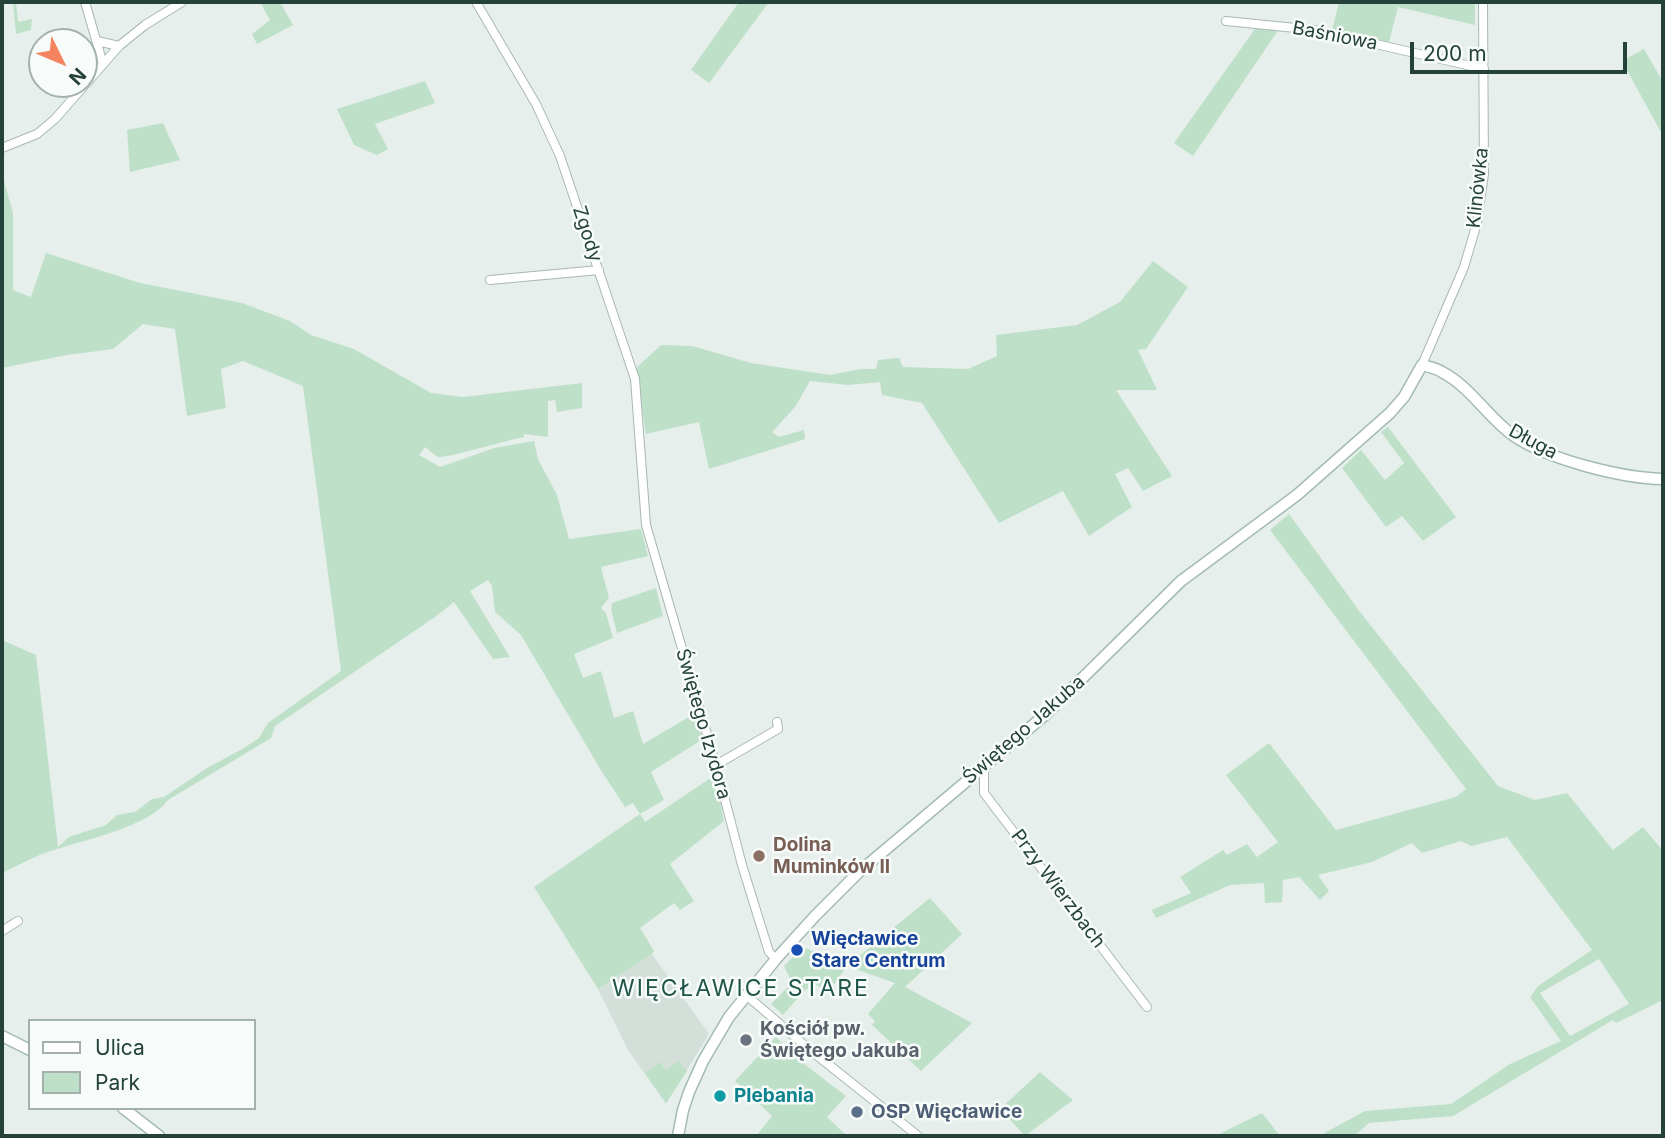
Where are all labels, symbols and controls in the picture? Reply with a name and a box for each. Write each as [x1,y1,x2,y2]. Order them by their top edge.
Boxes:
street label: Baśniowa [1291,17,1379,55]
north arrow [28,28,98,98]
scale bar [1413,28,1630,72]
text: 200 m [1423,41,1487,66]
text: N [64,63,91,89]
street label: Klinówka [1462,147,1494,229]
street label: Zgody [567,203,607,265]
street label: Długa [1505,420,1561,464]
street label: Świętego Izydora [671,646,735,802]
street label: Świętego Jakuba [958,671,1090,789]
street label: Przy Wierzbach [1006,825,1110,953]
place label: Dolina Muminków II [773,834,890,878]
marker: Dolina Muminków II [751,848,767,864]
place label: Więcławice Stare Centrum [811,928,946,972]
marker: Więcławice Stare Centrum [789,942,805,958]
district label: WIĘCŁAWICE STARE [614,975,868,1003]
place label: Kościół pw. Świętego Jakuba [760,1018,919,1062]
legend [28,1019,256,1110]
marker: Kościół pw. Świętego Jakuba [738,1032,754,1048]
text: Ulica [95,1035,145,1060]
text: Park [95,1070,140,1095]
place label: Plebania [734,1085,814,1107]
marker: Plebania [712,1088,728,1104]
place label: OSP Więcławice [871,1101,1022,1123]
marker: OSP Więcławice [849,1104,865,1120]

